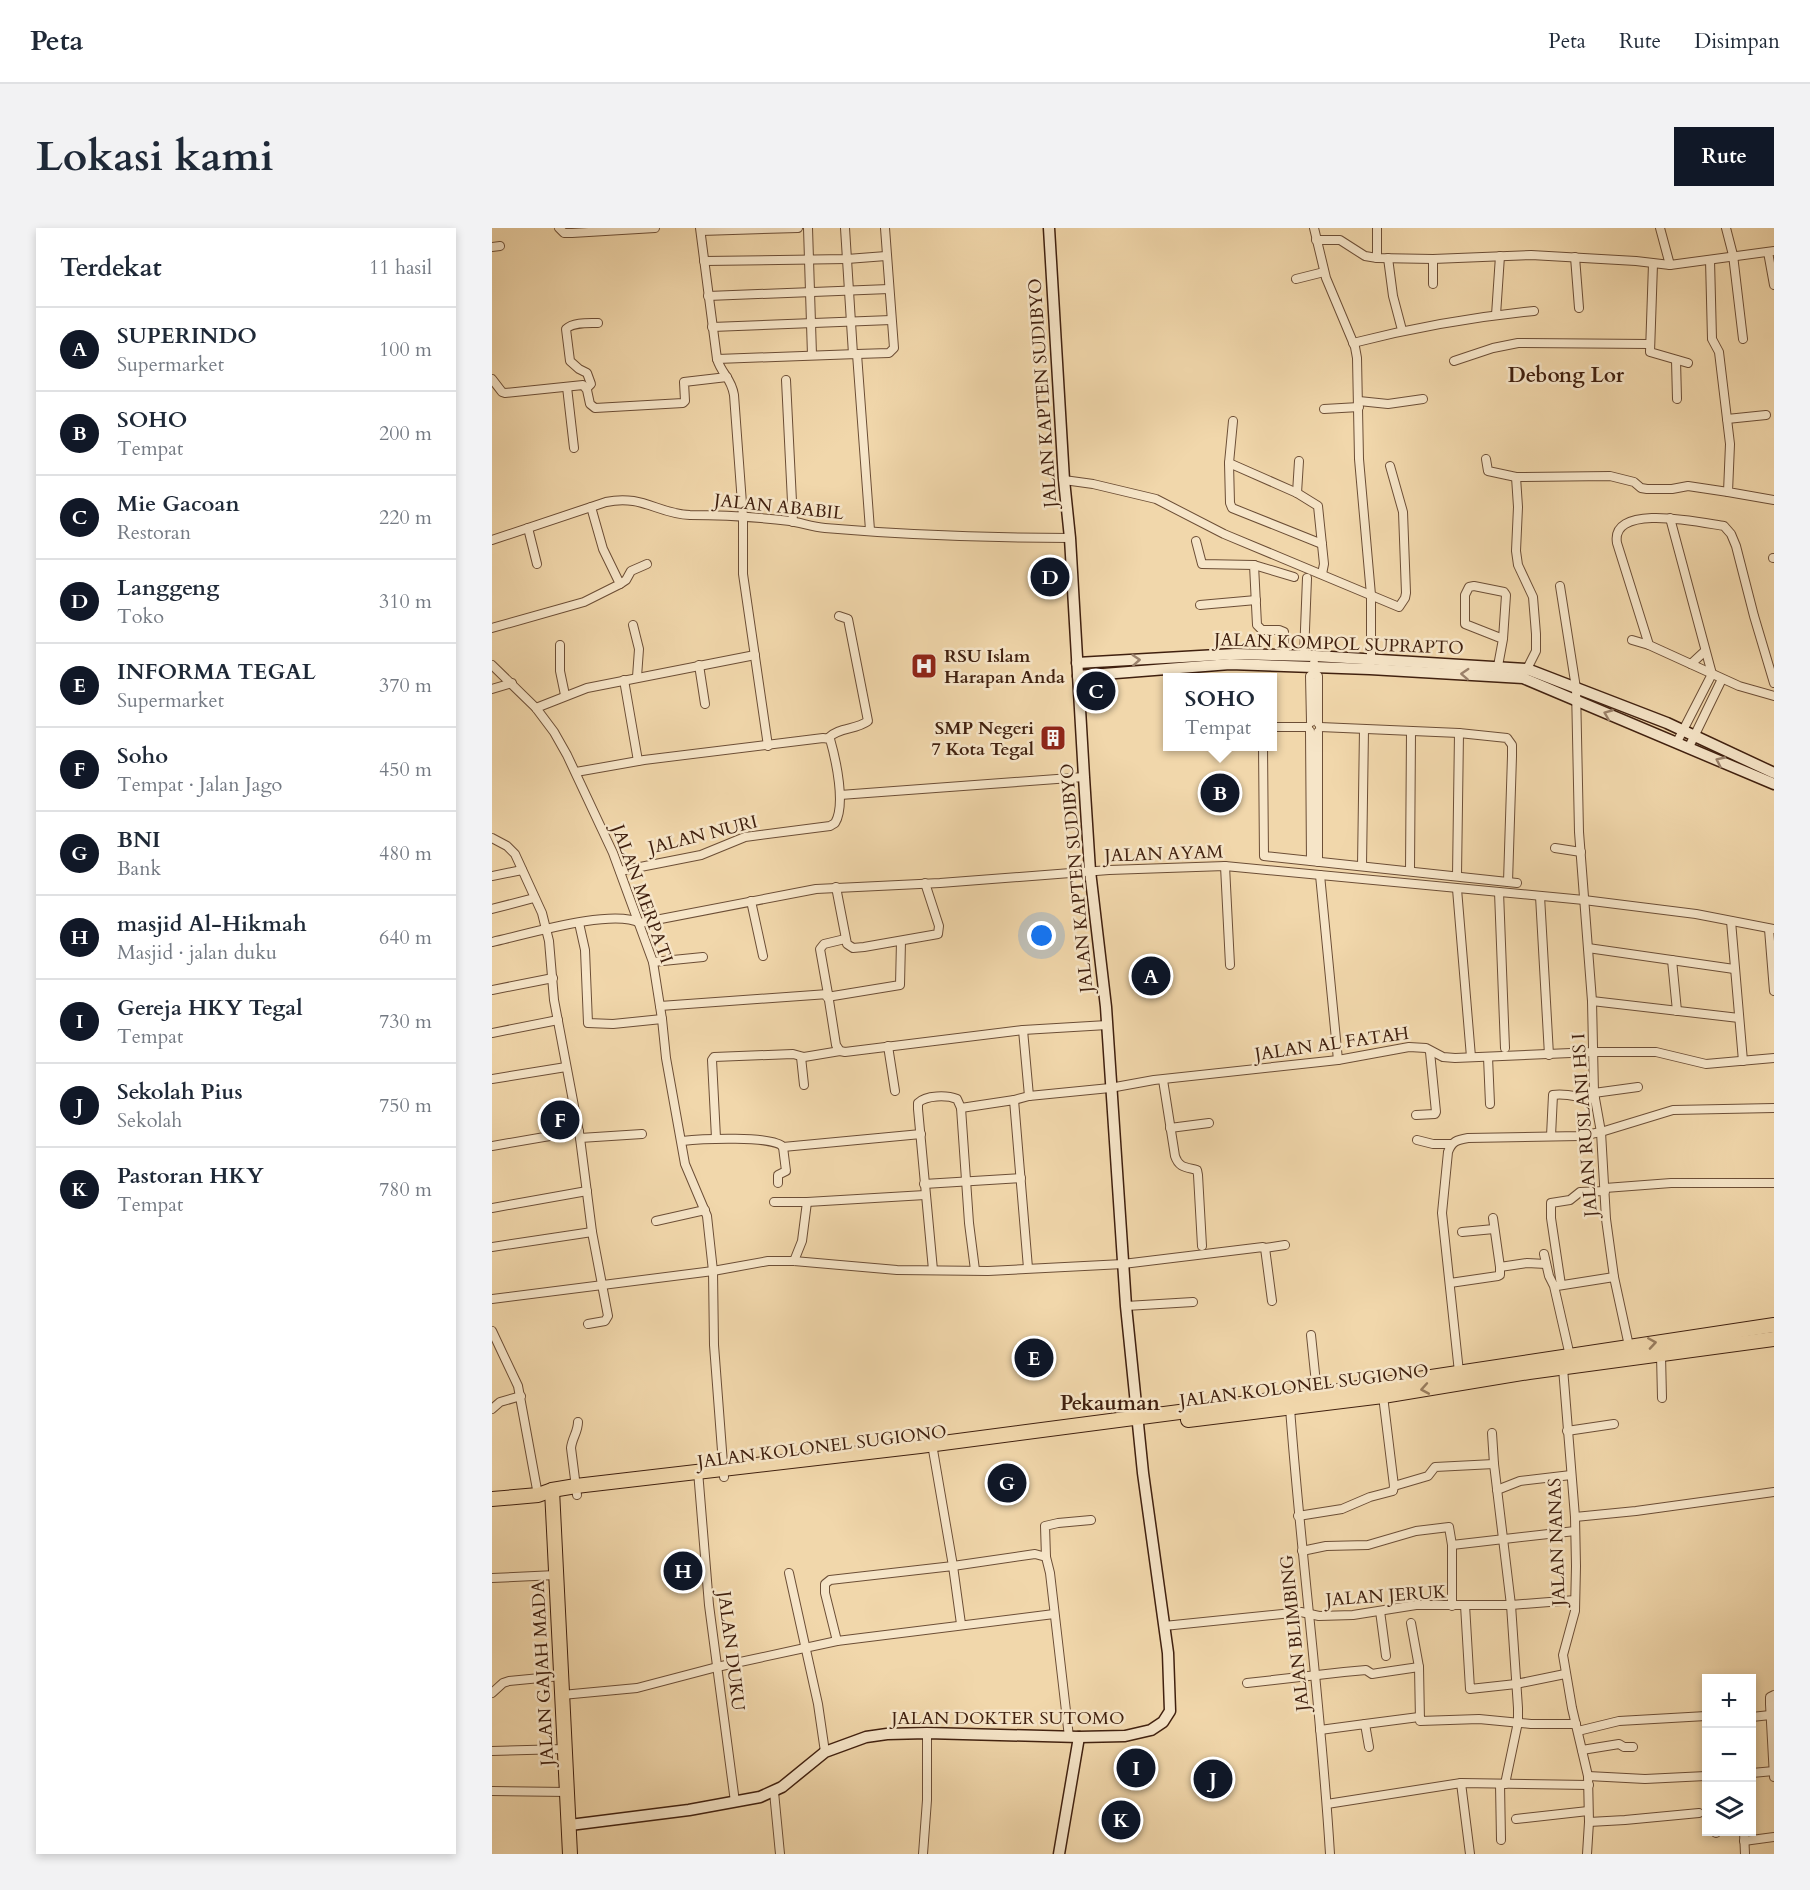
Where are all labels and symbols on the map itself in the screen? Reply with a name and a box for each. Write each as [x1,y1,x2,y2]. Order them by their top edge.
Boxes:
street label: JALAN KAPTEN SUDIBYO [1023,277,1064,511]
district label: Debong Lor [1508,361,1625,390]
street label: JALAN ABABIL [710,487,845,526]
pin: D [1030,554,1070,600]
street label: JALAN KOMPOL SUPRAPTO [1211,627,1464,661]
place label: RSU Islam Harapan Anda [944,644,1065,690]
hospital icon: RSU Islam Harapan Anda [909,651,939,681]
one-way arrow [1131,654,1140,667]
pin: C [1076,668,1116,714]
one-way arrow [1460,668,1469,681]
one-way arrow [1603,709,1614,721]
place label: SMP Negeri 7 Kota Tegal [931,716,1034,762]
building icon: SMP Negeri 7 Kota Tegal [1038,723,1068,753]
one-way arrow [1716,757,1727,769]
street label: JALAN KAPTEN SUDIBYO [1055,762,1100,997]
pin: B [1200,770,1240,816]
street label: JALAN NURI [643,809,760,861]
street label: JALAN MERPATI [604,818,679,967]
street label: JALAN AYAM [1101,839,1224,869]
your location [1027,921,1056,950]
pin: A [1132,954,1170,999]
street label: JALAN AL FATAH [1250,1021,1411,1068]
street label: JALAN RUSLANI HS I [1566,1032,1604,1221]
pin: F [540,1098,580,1142]
pin: E [1014,1336,1054,1380]
one-way arrow [1646,1337,1656,1350]
street label: JALAN KOLONEL SUGIONO [1175,1358,1430,1414]
one-way arrow [1421,1382,1431,1395]
district label: Pekauman [1060,1389,1161,1418]
street label: JALAN KOLONEL SUGIONO [693,1419,948,1475]
pin: G [988,1460,1026,1506]
street label: JALAN NANAS [1542,1478,1572,1609]
pin: H [664,1548,702,1594]
street label: JALAN BLIMBING [1274,1554,1316,1715]
street label: JALAN GAJAH MADA [526,1579,561,1769]
street label: JALAN JERUK [1322,1579,1448,1613]
street label: JALAN DUKU [711,1587,751,1712]
street label: JALAN DOKTER SUTOMO [889,1706,1124,1731]
pin: I [1116,1746,1156,1790]
pin: J [1194,1756,1232,1802]
pin: K [1102,1798,1140,1842]

